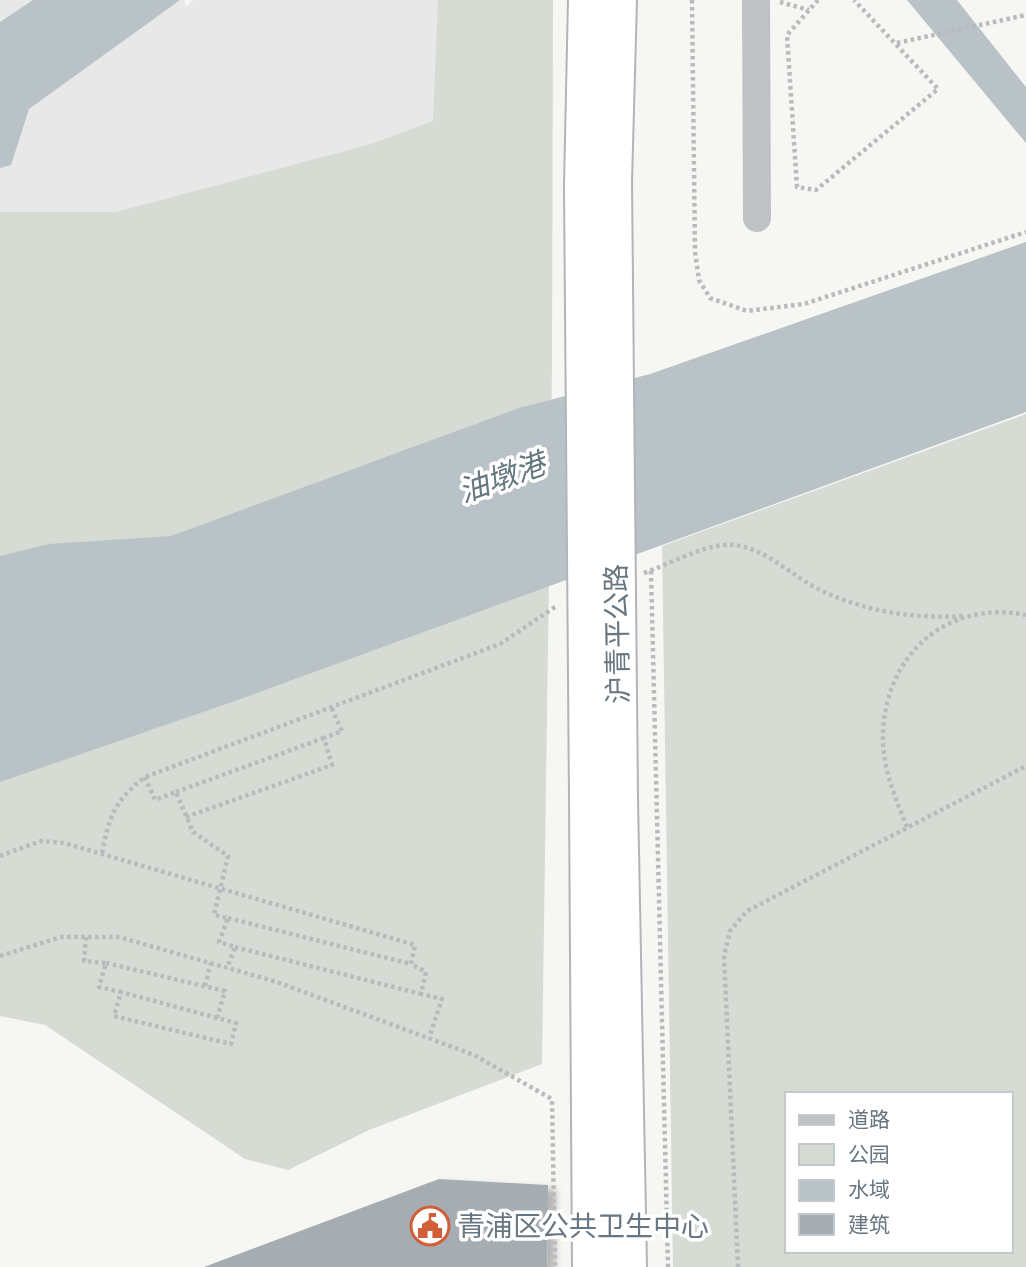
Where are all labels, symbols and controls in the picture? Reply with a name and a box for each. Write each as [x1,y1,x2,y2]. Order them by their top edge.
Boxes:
water label: 油墩港 [454,446,554,508]
street label: 沪青平公路 [602,564,634,704]
legend [785,1092,1012,1253]
text: 道路 [848,1109,890,1131]
text: 公园 [848,1144,890,1166]
text: 水域 [848,1179,890,1201]
public building icon: 青浦区公共卫生中心 [409,1205,451,1247]
place label: 青浦区公共卫生中心 [457,1212,709,1242]
text: 建筑 [848,1214,890,1236]

